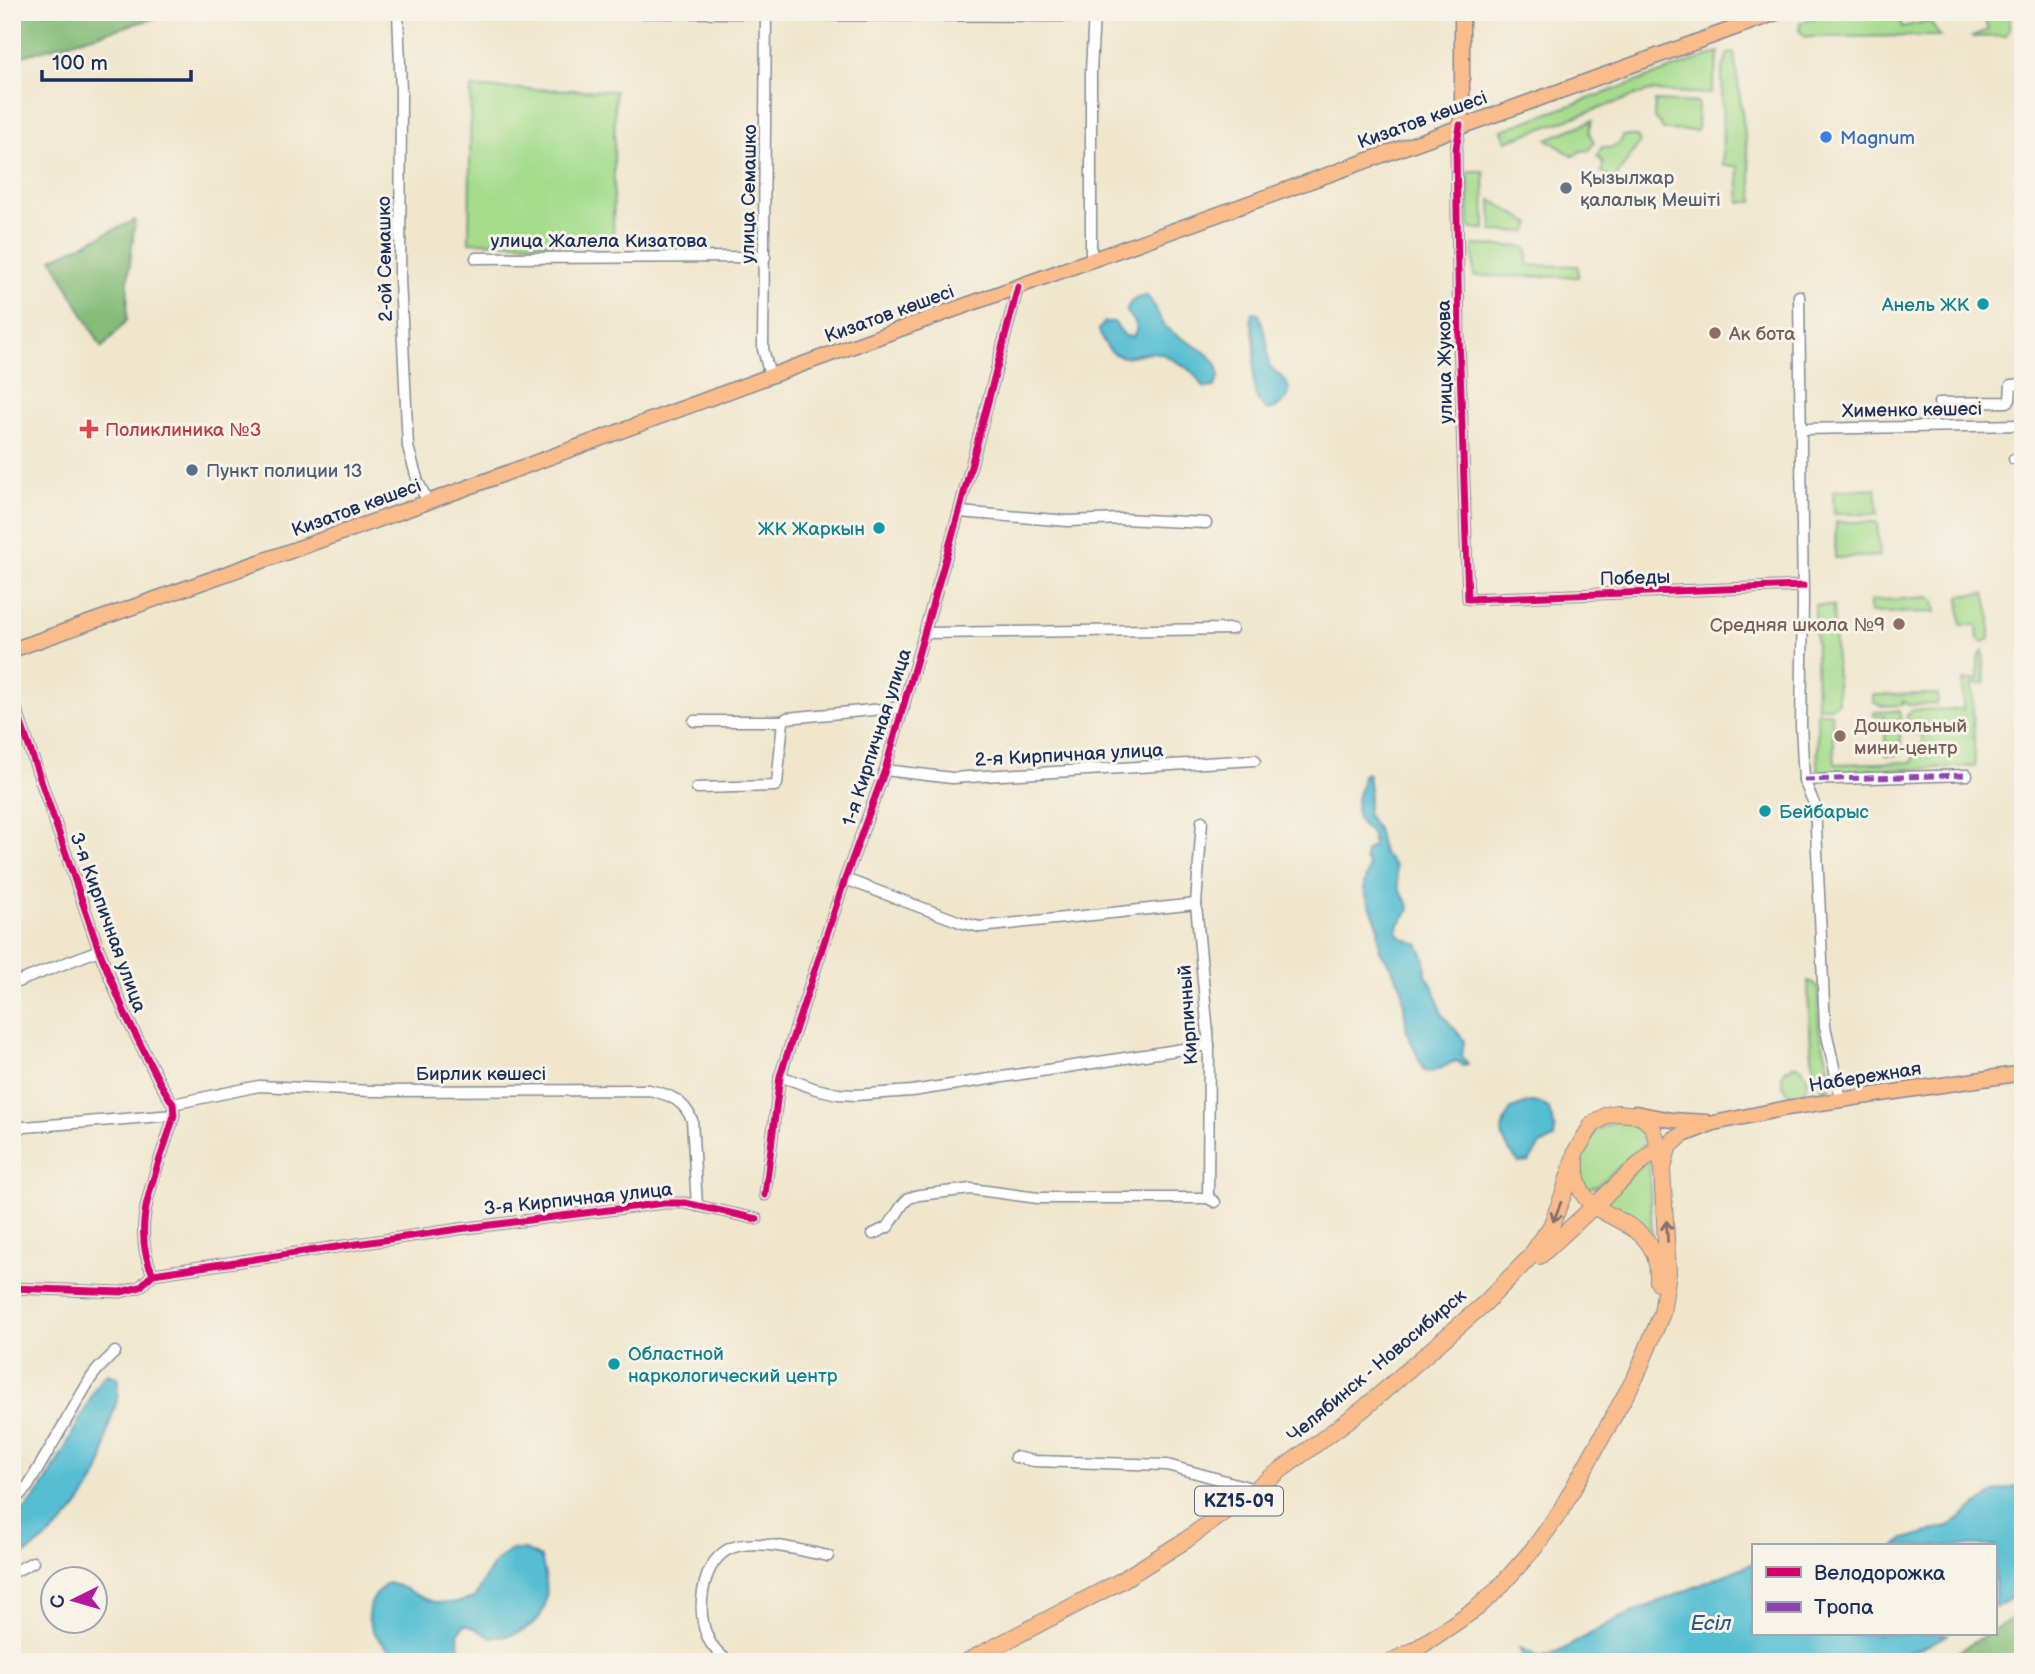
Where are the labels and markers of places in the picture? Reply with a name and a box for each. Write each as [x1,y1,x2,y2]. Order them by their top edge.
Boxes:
place label: Magnum [1840,127,1915,150]
marker: Magnum [1818,129,1834,145]
place label: Қызылжар қалалық Мешіті [1580,167,1721,212]
marker: Қызылжар қалалық Мешіті [1558,180,1574,196]
place label: Анель ЖК [1881,294,1970,317]
marker: Анель ЖК [1975,296,1991,312]
place label: Ак бота [1728,323,1795,346]
marker: Ак бота [1707,325,1723,341]
marker: Поликлиника №3 [79,419,99,439]
place label: Поликлиника №3 [105,419,261,442]
place label: Пункт полиции 13 [206,460,363,483]
marker: Пункт полиции 13 [184,462,200,478]
place label: ЖК Жаркын [758,518,865,541]
marker: ЖК Жаркын [871,520,887,536]
place label: Средняя школа №9 [1710,614,1885,637]
marker: Средняя школа №9 [1891,616,1907,632]
place label: Дошкольный мини-центр [1854,715,1967,760]
marker: Дошкольный мини-центр [1832,728,1848,744]
place label: Бейбарыс [1779,801,1870,824]
marker: Бейбарыс [1757,803,1773,819]
place label: Областной наркологический центр [628,1343,838,1388]
marker: Областной наркологический центр [606,1356,622,1372]

